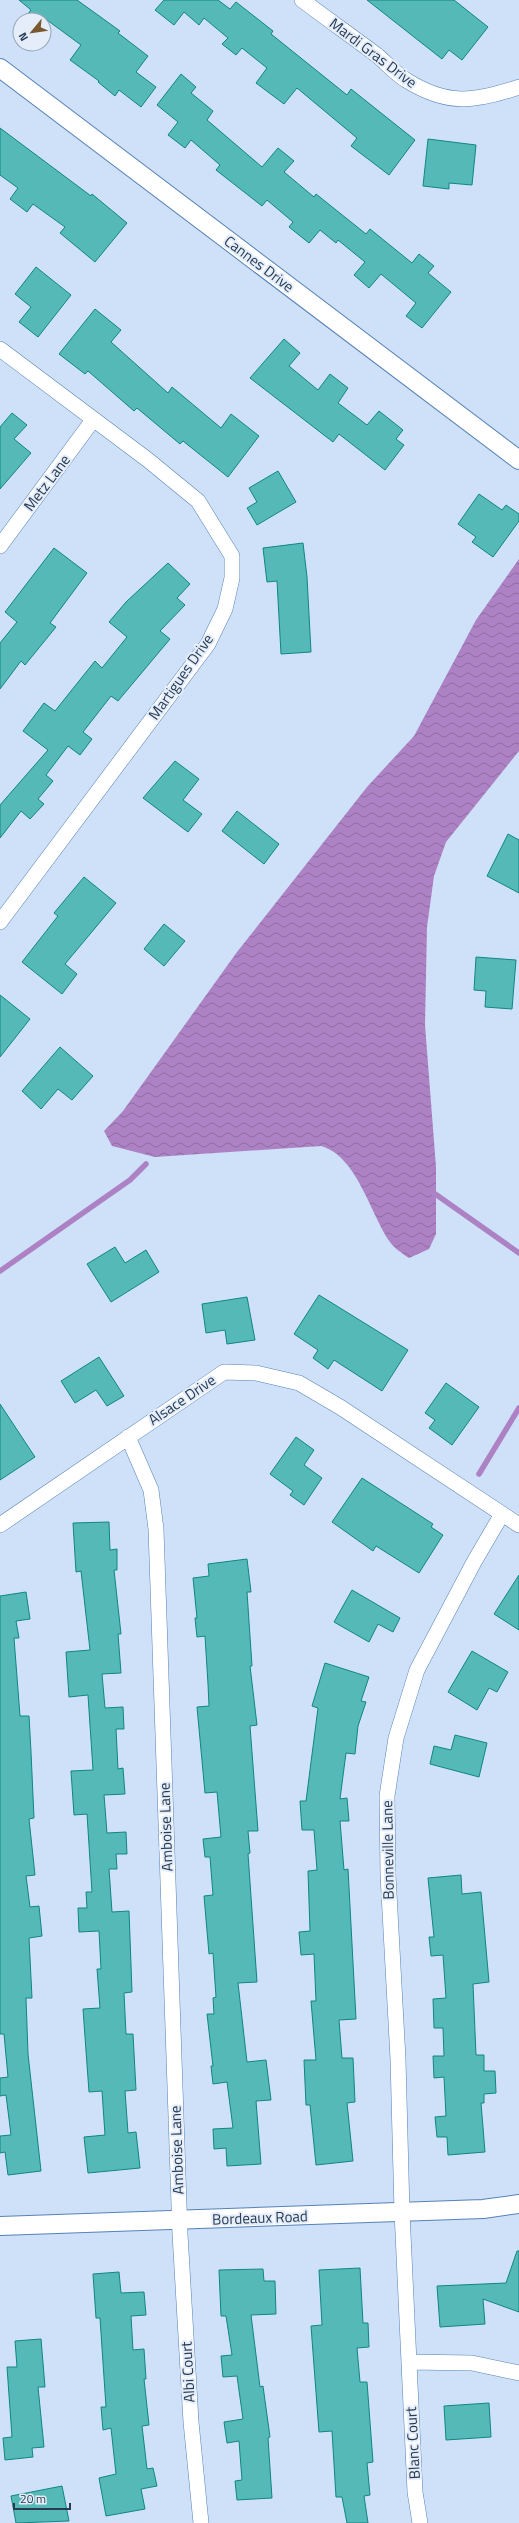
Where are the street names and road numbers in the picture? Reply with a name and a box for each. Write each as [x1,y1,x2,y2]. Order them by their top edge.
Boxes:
street label: Mardi Gras Drive [325,12,422,93]
street label: Cannes Drive [219,230,299,298]
street label: Metz Lane [18,450,76,516]
street label: Martigues Drive [142,629,219,724]
street label: Alsace Drive [143,1369,220,1431]
street label: Amboise Lane [152,1782,179,1872]
street label: Bonneville Lane [375,1800,400,1900]
street label: Amboise Lane [163,2105,190,2195]
street label: Bordeaux Road [212,2204,308,2231]
street label: Albi Court [174,2340,201,2403]
street label: Blanc Court [399,2406,426,2480]

